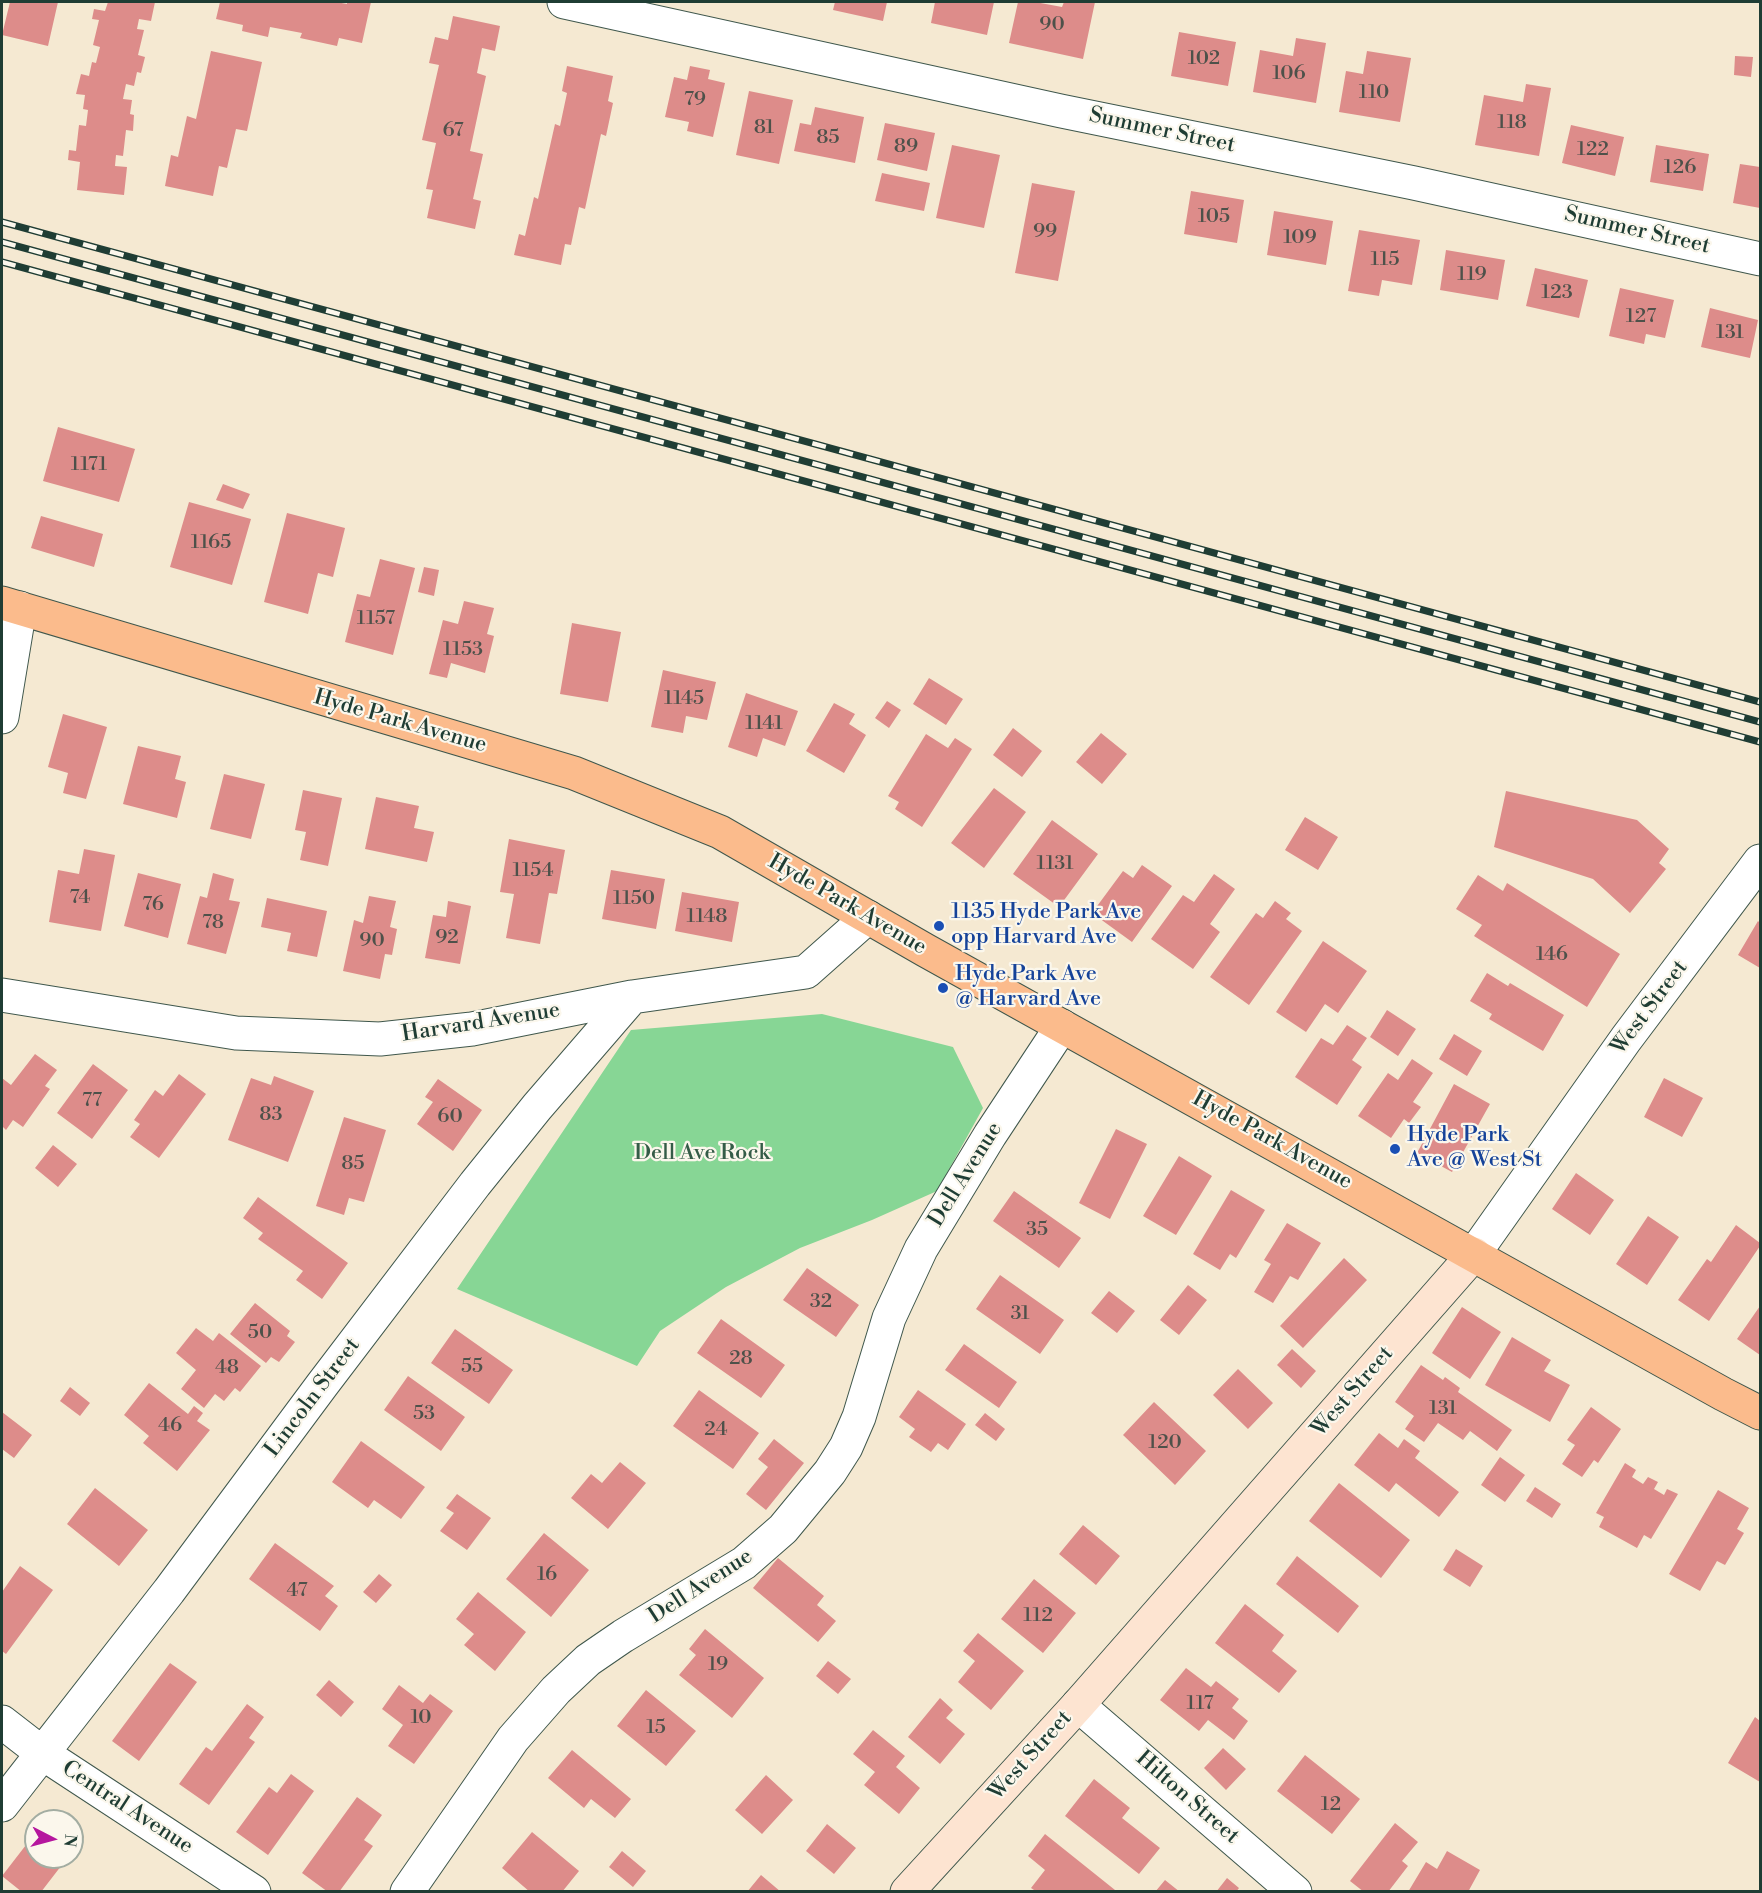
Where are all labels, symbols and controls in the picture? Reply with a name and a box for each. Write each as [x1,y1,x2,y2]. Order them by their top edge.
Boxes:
house number: 90 [1039,13,1065,37]
house number: 102 [1188,47,1220,71]
house number: 106 [1272,62,1306,86]
house number: 110 [1359,81,1389,105]
house number: 79 [684,88,706,112]
street label: Summer Street [1087,103,1237,159]
house number: 118 [1497,111,1527,135]
house number: 81 [754,116,774,140]
house number: 67 [442,119,464,143]
house number: 85 [816,126,840,150]
house number: 89 [894,135,918,159]
house number: 122 [1577,138,1609,162]
house number: 126 [1664,156,1696,180]
street label: Summer Street [1562,201,1712,261]
house number: 105 [1198,205,1230,229]
house number: 99 [1033,220,1057,244]
house number: 109 [1283,226,1317,250]
house number: 115 [1371,248,1399,272]
house number: 119 [1457,263,1487,287]
house number: 123 [1541,281,1573,305]
house number: 127 [1626,305,1656,329]
house number: 131 [1716,321,1744,345]
house number: 1171 [71,453,107,477]
house number: 1165 [191,531,231,555]
house number: 1157 [357,607,395,631]
house number: 1153 [443,638,483,662]
street label: Hyde Park Avenue [311,685,489,759]
house number: 1145 [664,687,704,711]
house number: 1141 [745,712,783,736]
street label: Hyde Park Avenue [763,849,931,961]
house number: 1131 [1036,852,1074,876]
house number: 1154 [512,859,554,883]
house number: 74 [70,886,90,910]
house number: 1150 [613,887,655,911]
house number: 76 [142,893,164,917]
place label: 1135 Hyde Park Ave opp Harvard Ave [951,900,1141,951]
house number: 1148 [686,905,728,929]
house number: 78 [202,911,224,935]
marker: 1135 Hyde Park Ave opp Harvard Ave [932,919,946,933]
house number: 92 [435,926,459,950]
house number: 90 [359,929,385,953]
house number: 146 [1536,943,1568,967]
street label: West Street [1606,956,1694,1060]
place label: Hyde Park Ave @ Harvard Ave [955,962,1101,1014]
marker: Hyde Park Ave @ Harvard Ave [936,981,950,995]
street label: Harvard Avenue [400,997,562,1049]
street label: Hyde Park Avenue [1187,1086,1357,1196]
house number: 77 [82,1089,102,1113]
house number: 83 [259,1103,283,1127]
house number: 60 [437,1105,463,1129]
street label: Dell Avenue [923,1118,1009,1232]
place label: Hyde Park Ave @ West St [1407,1123,1542,1174]
park label: Dell Ave Rock [634,1141,770,1167]
marker: Hyde Park Ave @ West St [1388,1142,1402,1156]
house number: 85 [341,1152,365,1176]
house number: 35 [1026,1218,1048,1242]
house number: 32 [810,1290,832,1314]
house number: 31 [1010,1302,1030,1326]
house number: 50 [248,1321,272,1345]
street label: Lincoln Street [260,1333,366,1463]
street label: West Street [1306,1341,1400,1443]
house number: 28 [729,1347,753,1371]
house number: 55 [461,1355,483,1379]
house number: 48 [215,1356,239,1380]
house number: 131 [1429,1397,1457,1421]
house number: 53 [413,1402,435,1426]
house number: 46 [158,1414,182,1438]
house number: 24 [704,1418,728,1442]
house number: 120 [1148,1431,1182,1455]
street label: Dell Avenue [644,1544,758,1630]
house number: 16 [537,1563,557,1587]
house number: 47 [286,1579,308,1603]
house number: 112 [1023,1604,1053,1628]
house number: 19 [708,1653,728,1677]
house number: 117 [1187,1692,1213,1716]
house number: 10 [410,1706,432,1730]
street label: West Street [984,1706,1078,1806]
house number: 15 [646,1716,666,1740]
street label: Hilton Street [1130,1746,1244,1850]
street label: Central Avenue [56,1756,198,1860]
house number: 12 [1321,1793,1341,1817]
north arrow [24,1809,84,1869]
text: N [59,1833,81,1848]

